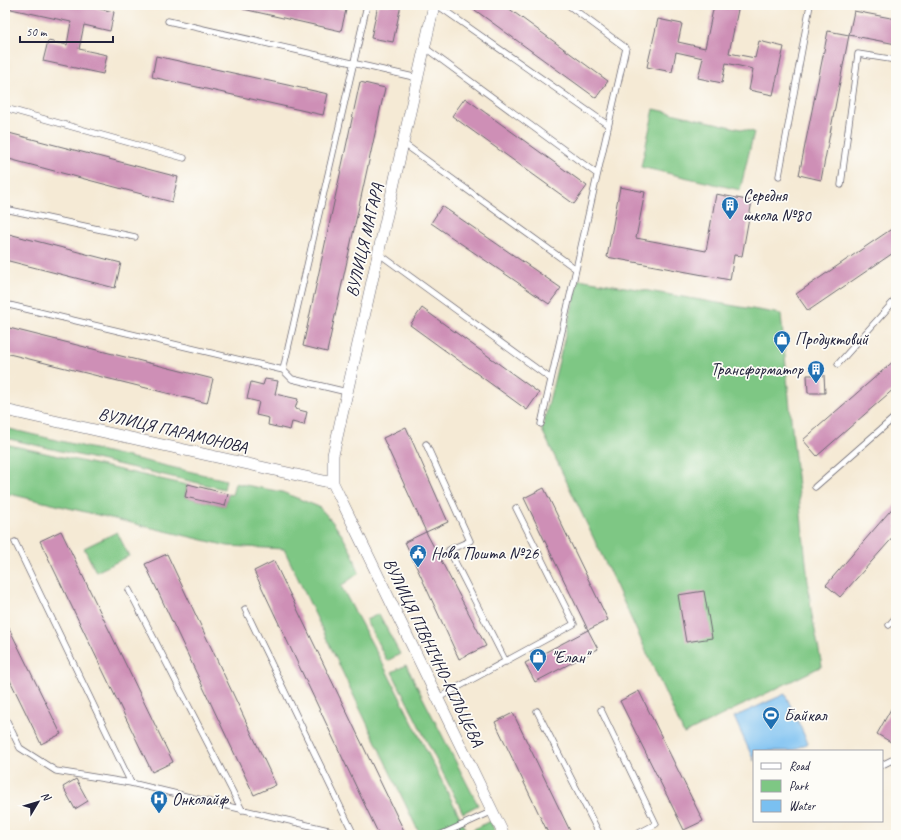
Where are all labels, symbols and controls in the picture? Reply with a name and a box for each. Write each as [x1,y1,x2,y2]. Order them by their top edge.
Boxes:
scale bar [20,18,113,44]
text: 50 m [26,24,48,40]
street label: ВУЛИЦЯ МАГАРА [341,181,388,299]
place label: Середня школа №80 [743,185,812,226]
building icon: Середня школа №80 [720,195,740,220]
shop icon: Продуктовий [772,329,792,354]
place label: Продуктовий [795,329,869,350]
place label: Трансформатор [711,359,805,380]
building icon: Трансформатор [806,359,826,384]
street label: ВУЛИЦЯ ПАРАМОНОВА [96,403,250,458]
public building icon: Нова Пошта №26 [408,543,428,568]
place label: Нова Пошта №26 [431,543,540,564]
street label: ВУЛИЦЯ ПІВНІЧНО-КІЛЬЦЕВА [379,555,489,750]
shop icon: "Елан" [528,647,548,672]
place label: "Елан" [551,647,593,668]
sports icon: Байкал [761,705,781,730]
place label: Байкал [784,705,827,726]
legend [753,750,883,822]
text: Road [789,758,811,774]
text: Park [789,778,810,794]
north arrow [18,782,58,822]
text: N [38,789,55,805]
hospital icon: Онколайф [149,789,169,814]
place label: Онколайф [172,789,230,810]
text: Water [789,798,817,814]

